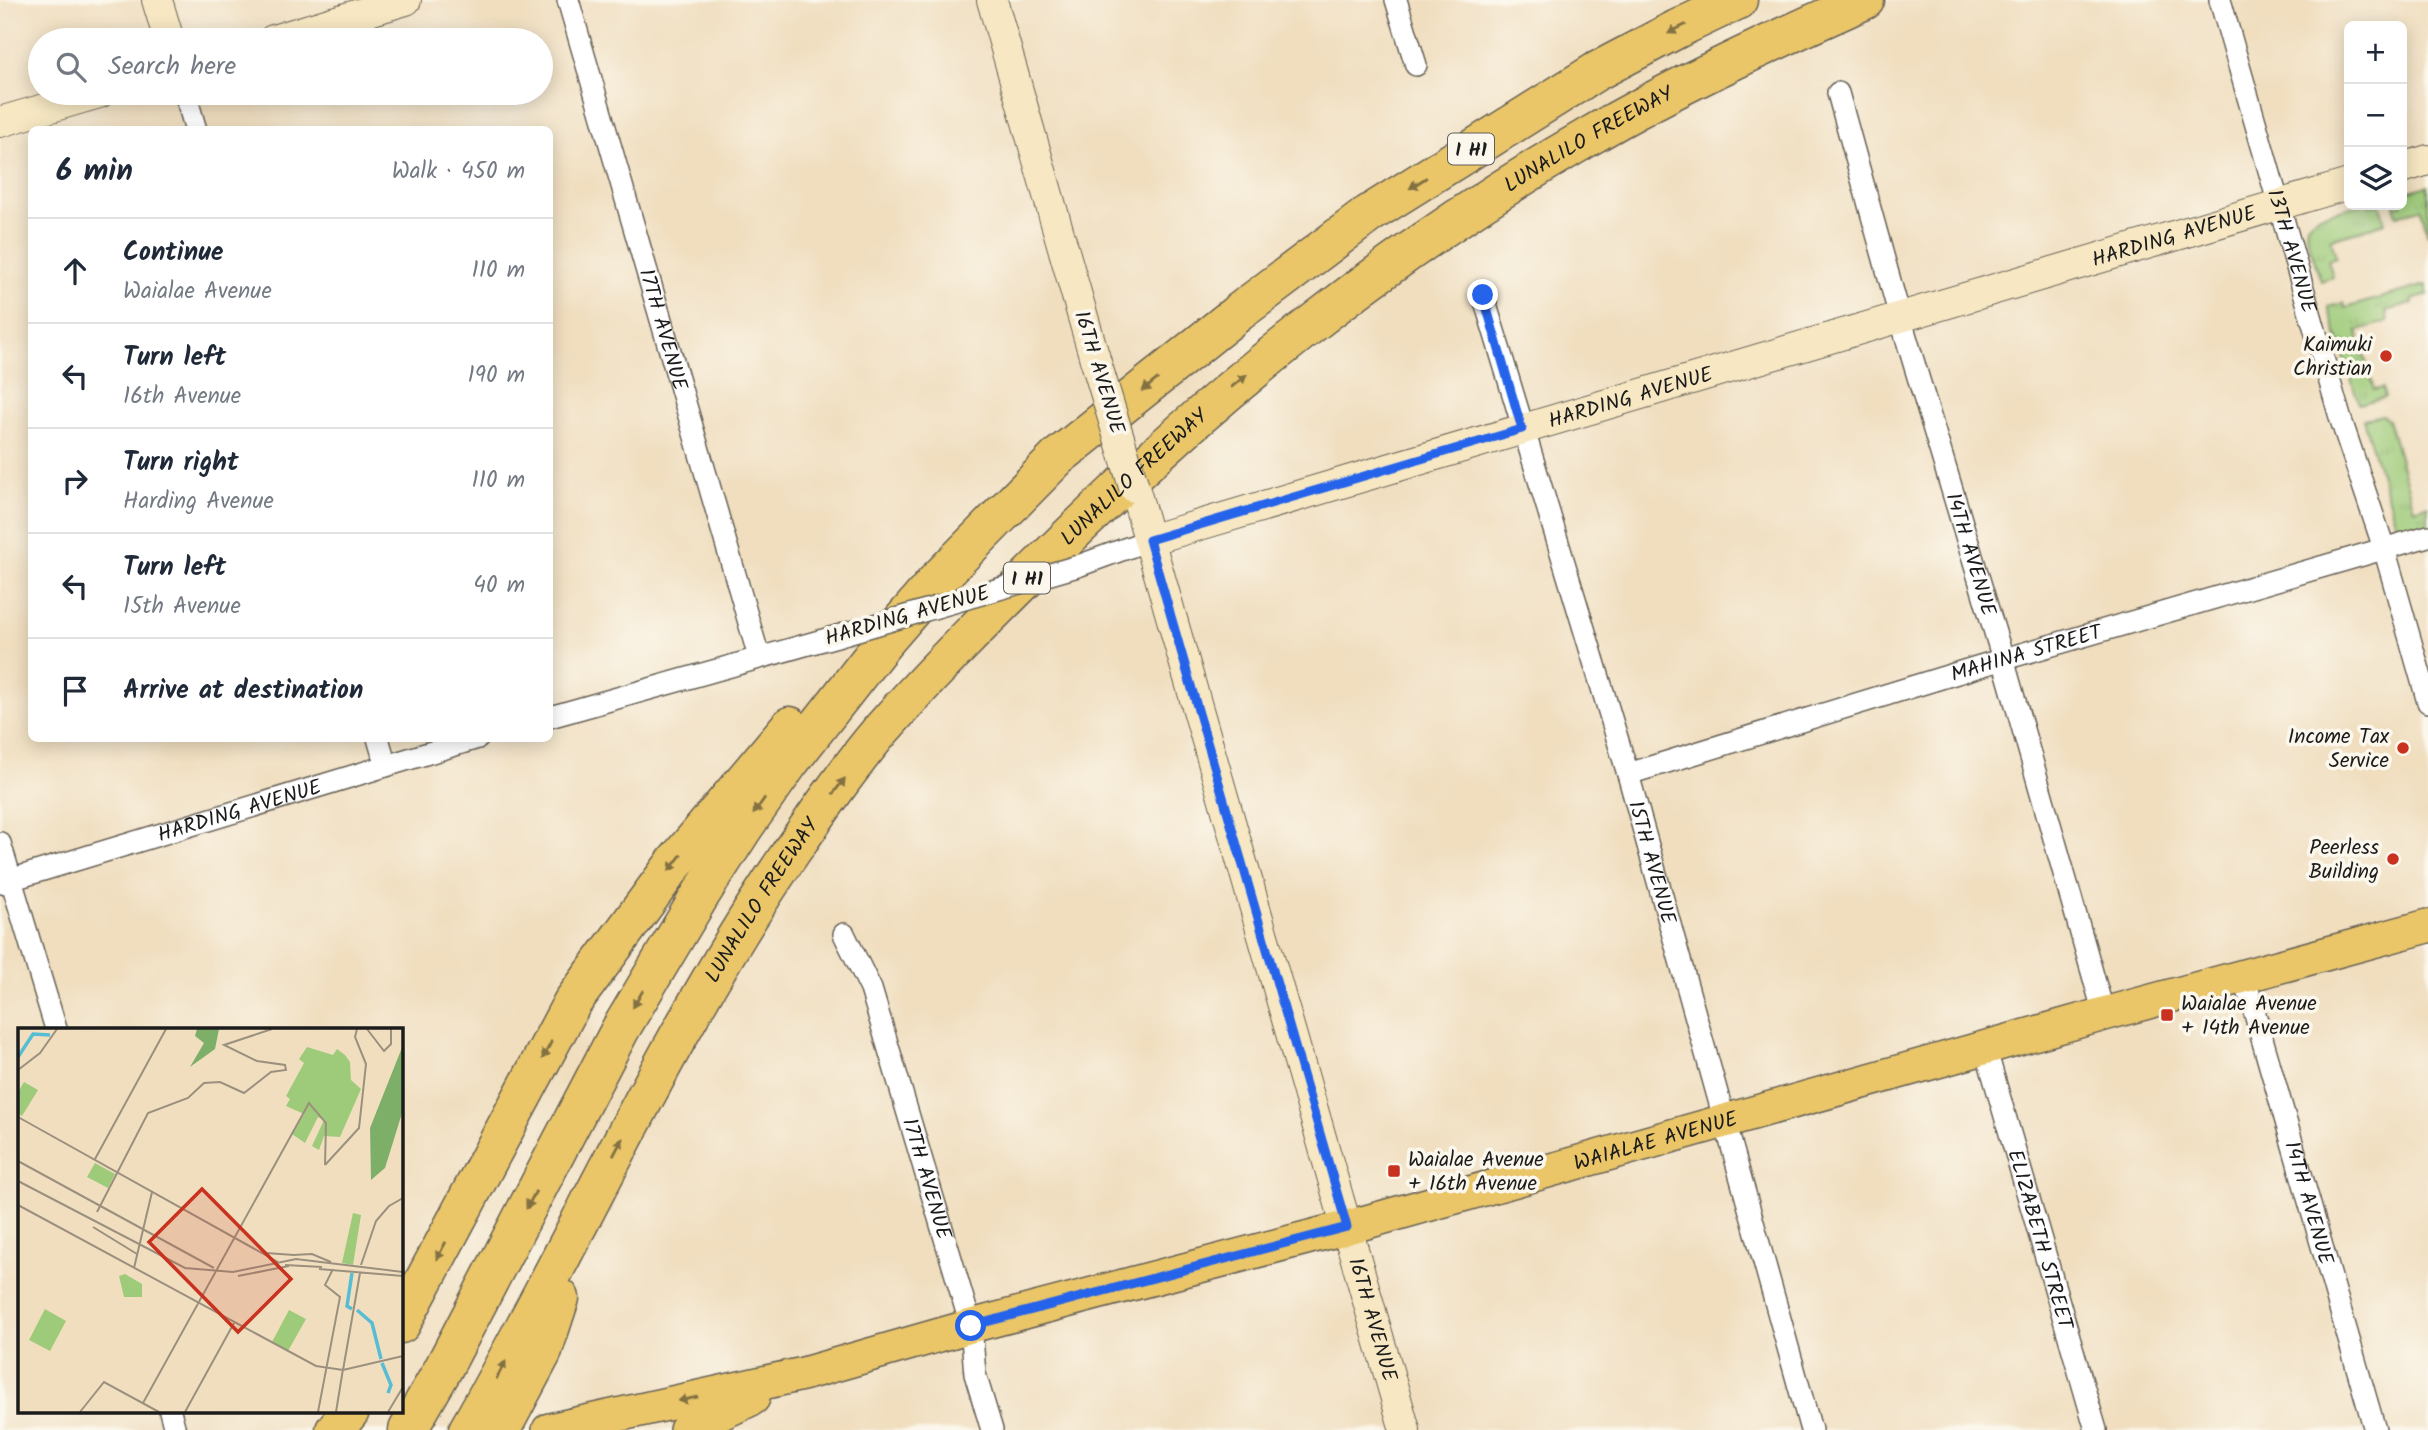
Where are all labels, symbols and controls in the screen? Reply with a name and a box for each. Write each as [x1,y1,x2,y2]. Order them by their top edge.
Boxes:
map controls [2344,21,2407,210]
button: + [2344,21,2407,84]
one-way arrow [1666,23,1686,35]
search box [28,28,553,105]
text: Search here [108,46,236,88]
icon: search [52,48,90,86]
street label: LUNALILO FREEWAY [1498,78,1680,202]
button: − [2344,84,2407,147]
road number: I H1 [1448,134,1494,164]
button: layers [2344,147,2407,210]
text: 6 min [56,148,133,196]
text: Walk · 450 m [392,154,525,190]
one-way arrow [1408,176,1428,189]
street label: 13TH AVENUE [2257,185,2324,318]
street label: HARDING AVENUE [2088,197,2261,277]
text: Continue [123,232,224,274]
icon: ahead [56,252,94,290]
text: 110 m [472,253,525,289]
street label: 17TH AVENUE [629,265,696,395]
text: Waialae Avenue [123,274,272,310]
route end [1467,279,1498,310]
street label: 16TH AVENUE [1064,307,1133,439]
place label: Kaimuki Christian [2293,329,2373,386]
text: Turn left [123,337,226,379]
marker: Kaimuki Christian [2378,348,2394,364]
icon: left [56,357,94,395]
text: 190 m [468,358,525,394]
street label: HARDING AVENUE [1545,358,1718,439]
one-way arrow [1230,374,1248,389]
one-way arrow [1141,377,1159,392]
text: 16th Avenue [123,379,241,415]
street label: LUNALILO FREEWAY [1053,400,1217,554]
text: Turn right [123,442,239,484]
icon: right [56,462,94,500]
text: 110 m [472,463,525,499]
text: Harding Avenue [123,484,274,520]
street label: 14TH AVENUE [1936,489,2004,621]
text: Turn left [123,547,226,589]
road number: I H1 [1004,562,1050,594]
icon: left [56,567,94,605]
text: 40 m [473,568,525,604]
street label: HARDING AVENUE [821,577,994,656]
text: 15th Avenue [123,589,241,625]
street label: MAHINA STREET [1947,616,2107,692]
text: Arrive at destination [123,670,363,712]
icon: arrive [56,672,94,710]
place label: Income Tax Service [2288,721,2390,778]
marker: Income Tax Service [2395,740,2411,756]
street label: HARDING AVENUE [154,771,326,852]
one-way arrow [831,777,845,795]
one-way arrow [752,797,766,815]
street label: 15TH AVENUE [1618,797,1684,929]
street label: LUNALILO FREEWAY [697,811,828,990]
place label: Peerless Building [2309,832,2379,889]
marker: Peerless Building [2385,851,2401,867]
one-way arrow [668,853,683,871]
place label: Waialae Avenue + 14th Avenue [2181,988,2317,1045]
one-way arrow [632,989,644,1009]
marker: Waialae Avenue + 14th Avenue [2159,1007,2175,1023]
inset map [18,1028,402,1412]
one-way arrow [542,1041,554,1061]
street label: WAIALAE AVENUE [1570,1103,1742,1181]
street label: 17TH AVENUE [892,1114,960,1244]
one-way arrow [613,1137,624,1157]
street label: 14TH AVENUE [2274,1137,2342,1270]
place label: Waialae Avenue + 16th Avenue [1408,1144,1544,1201]
street label: ELIZABETH STREET [1997,1146,2081,1335]
marker: Waialae Avenue + 16th Avenue [1386,1163,1402,1179]
one-way arrow [526,1190,537,1210]
one-way arrow [435,1241,446,1261]
street label: 16TH AVENUE [1338,1254,1405,1386]
route start [955,1310,986,1341]
one-way arrow [496,1360,507,1380]
one-way arrow [677,1393,699,1404]

